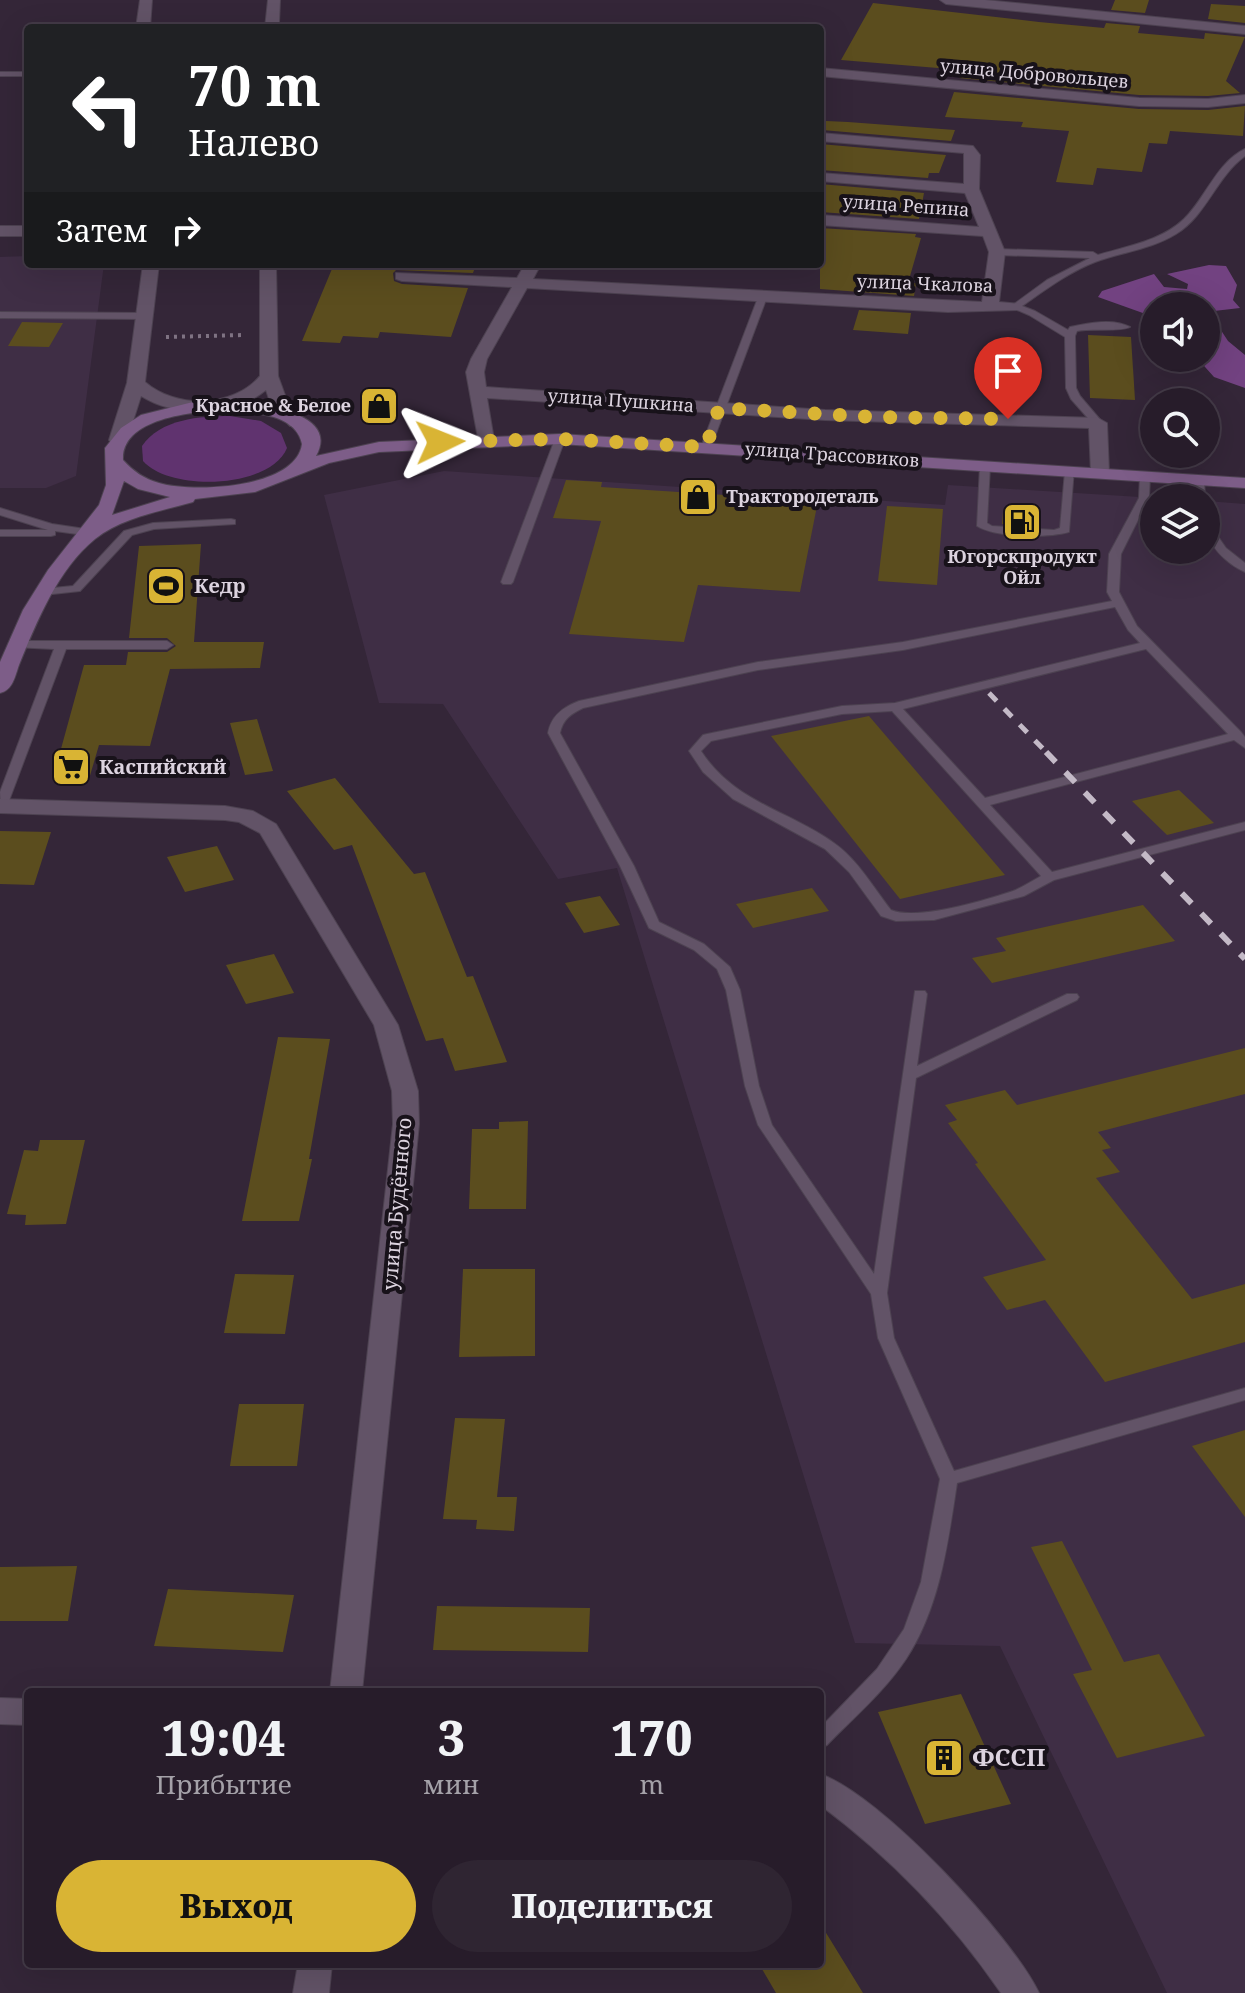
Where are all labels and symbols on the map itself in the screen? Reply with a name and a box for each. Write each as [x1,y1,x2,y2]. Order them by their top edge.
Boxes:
street label: улица Добровольцев [939,53,1129,93]
street label: улица Репина [842,189,970,221]
street label: улица Чкалова [856,269,994,297]
pin [974,337,1042,419]
street label: улица Пушкина [547,383,695,417]
shop icon: Красное & Белое [358,385,400,427]
place label: Красное & Белое [195,393,351,417]
position arrow [398,400,482,484]
street label: улица Трассовиков [744,436,920,472]
shop icon: Трактородеталь [677,476,719,518]
place label: Трактородеталь [726,484,879,508]
fuel station icon: Югорскпродукт Ойл [1001,501,1043,543]
place label: Югорскпродукт Ойл [947,544,1097,589]
sports icon: Кедр [145,565,187,607]
place label: Кедр [194,572,245,599]
supermarket icon: Каспийский [50,746,92,788]
place label: Каспийский [99,753,227,780]
street label: улица Будённого [375,1116,418,1292]
building icon: ФССП [923,1737,965,1779]
place label: ФССП [972,1740,1046,1773]

